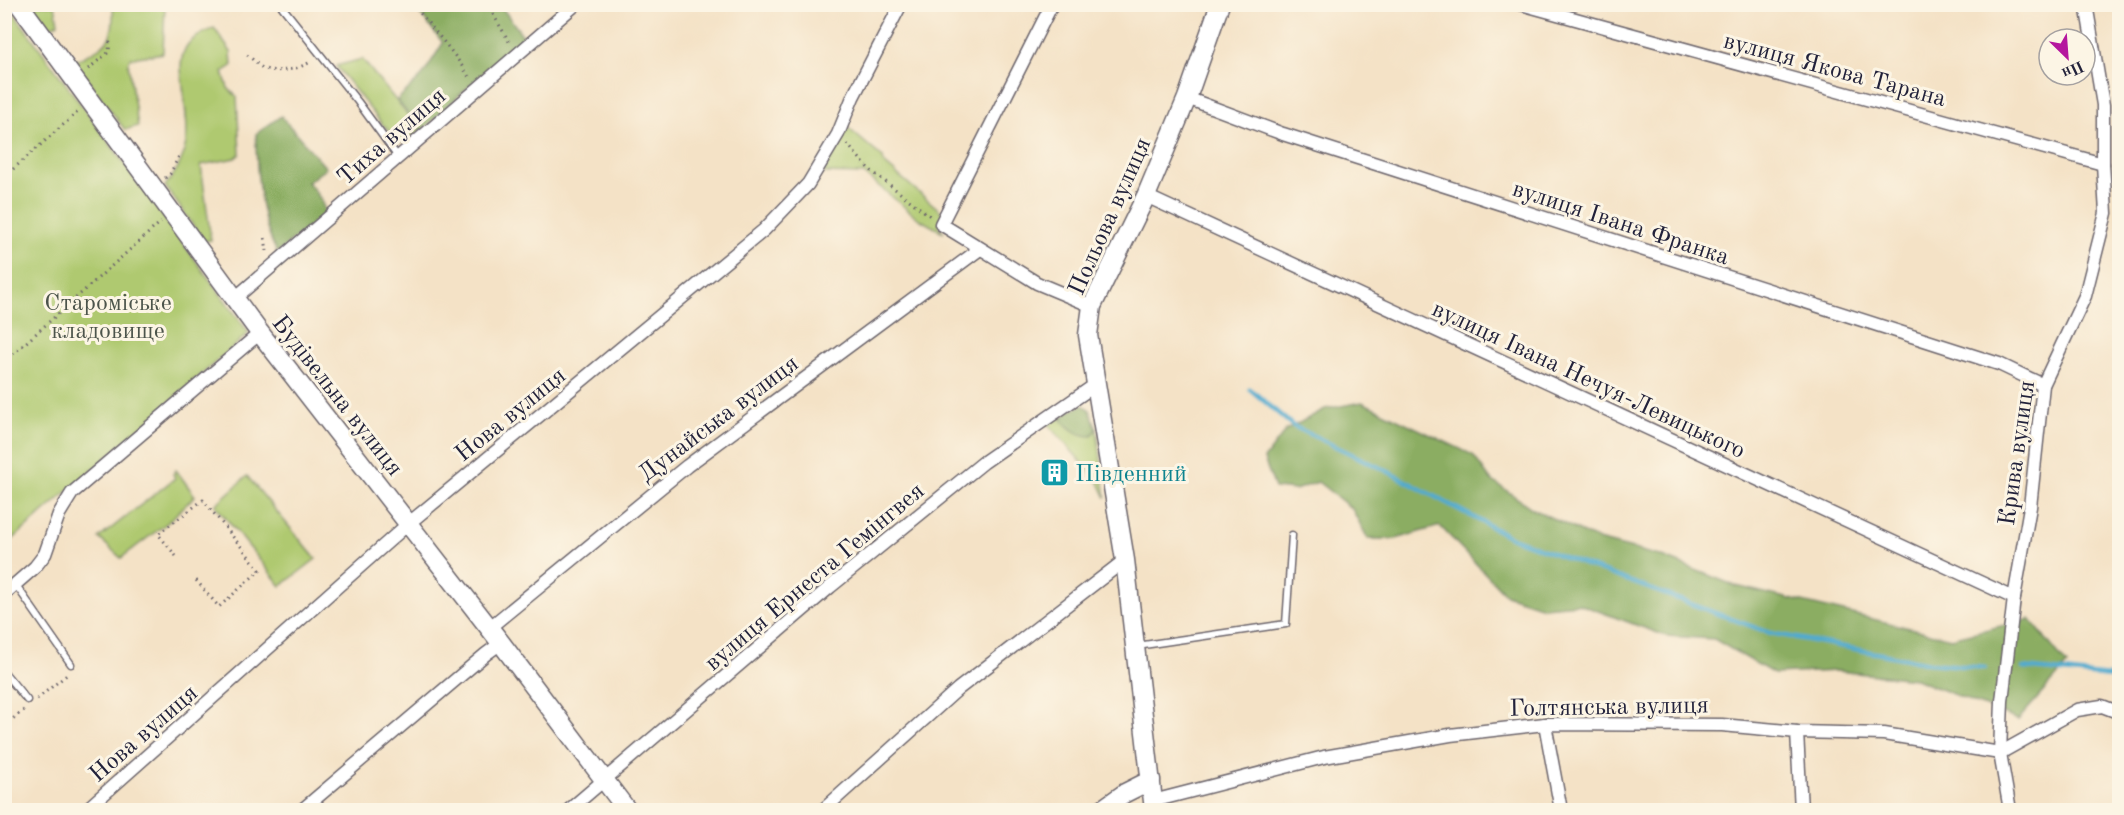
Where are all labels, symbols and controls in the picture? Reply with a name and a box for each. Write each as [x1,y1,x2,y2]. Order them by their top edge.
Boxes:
north arrow [2037,27,2097,87]
street label: вулиця Якова Тарана [1721,30,1948,112]
text: Пн [2059,57,2086,81]
street label: Тиха вулиця [334,84,451,191]
street label: Польова вулиця [1065,134,1156,299]
street label: вулиця Івана Франка [1509,178,1732,270]
park label: Староміське кладовище [44,292,172,344]
street label: вулиця Івана Нечуя-Левицького [1428,298,1748,464]
street label: Будівельна вулиця [266,311,406,481]
street label: Дунайська вулиця [635,352,803,487]
street label: Нова вулиця [451,364,571,467]
street label: Крива вулиця [1996,379,2040,527]
building icon: Південний [1038,457,1070,489]
place label: Південний [1075,463,1187,487]
street label: вулиця Ернеста Гемінгвея [701,479,929,676]
street label: Нова вулиця [86,681,203,788]
street label: Голтянська вулиця [1509,694,1709,722]

